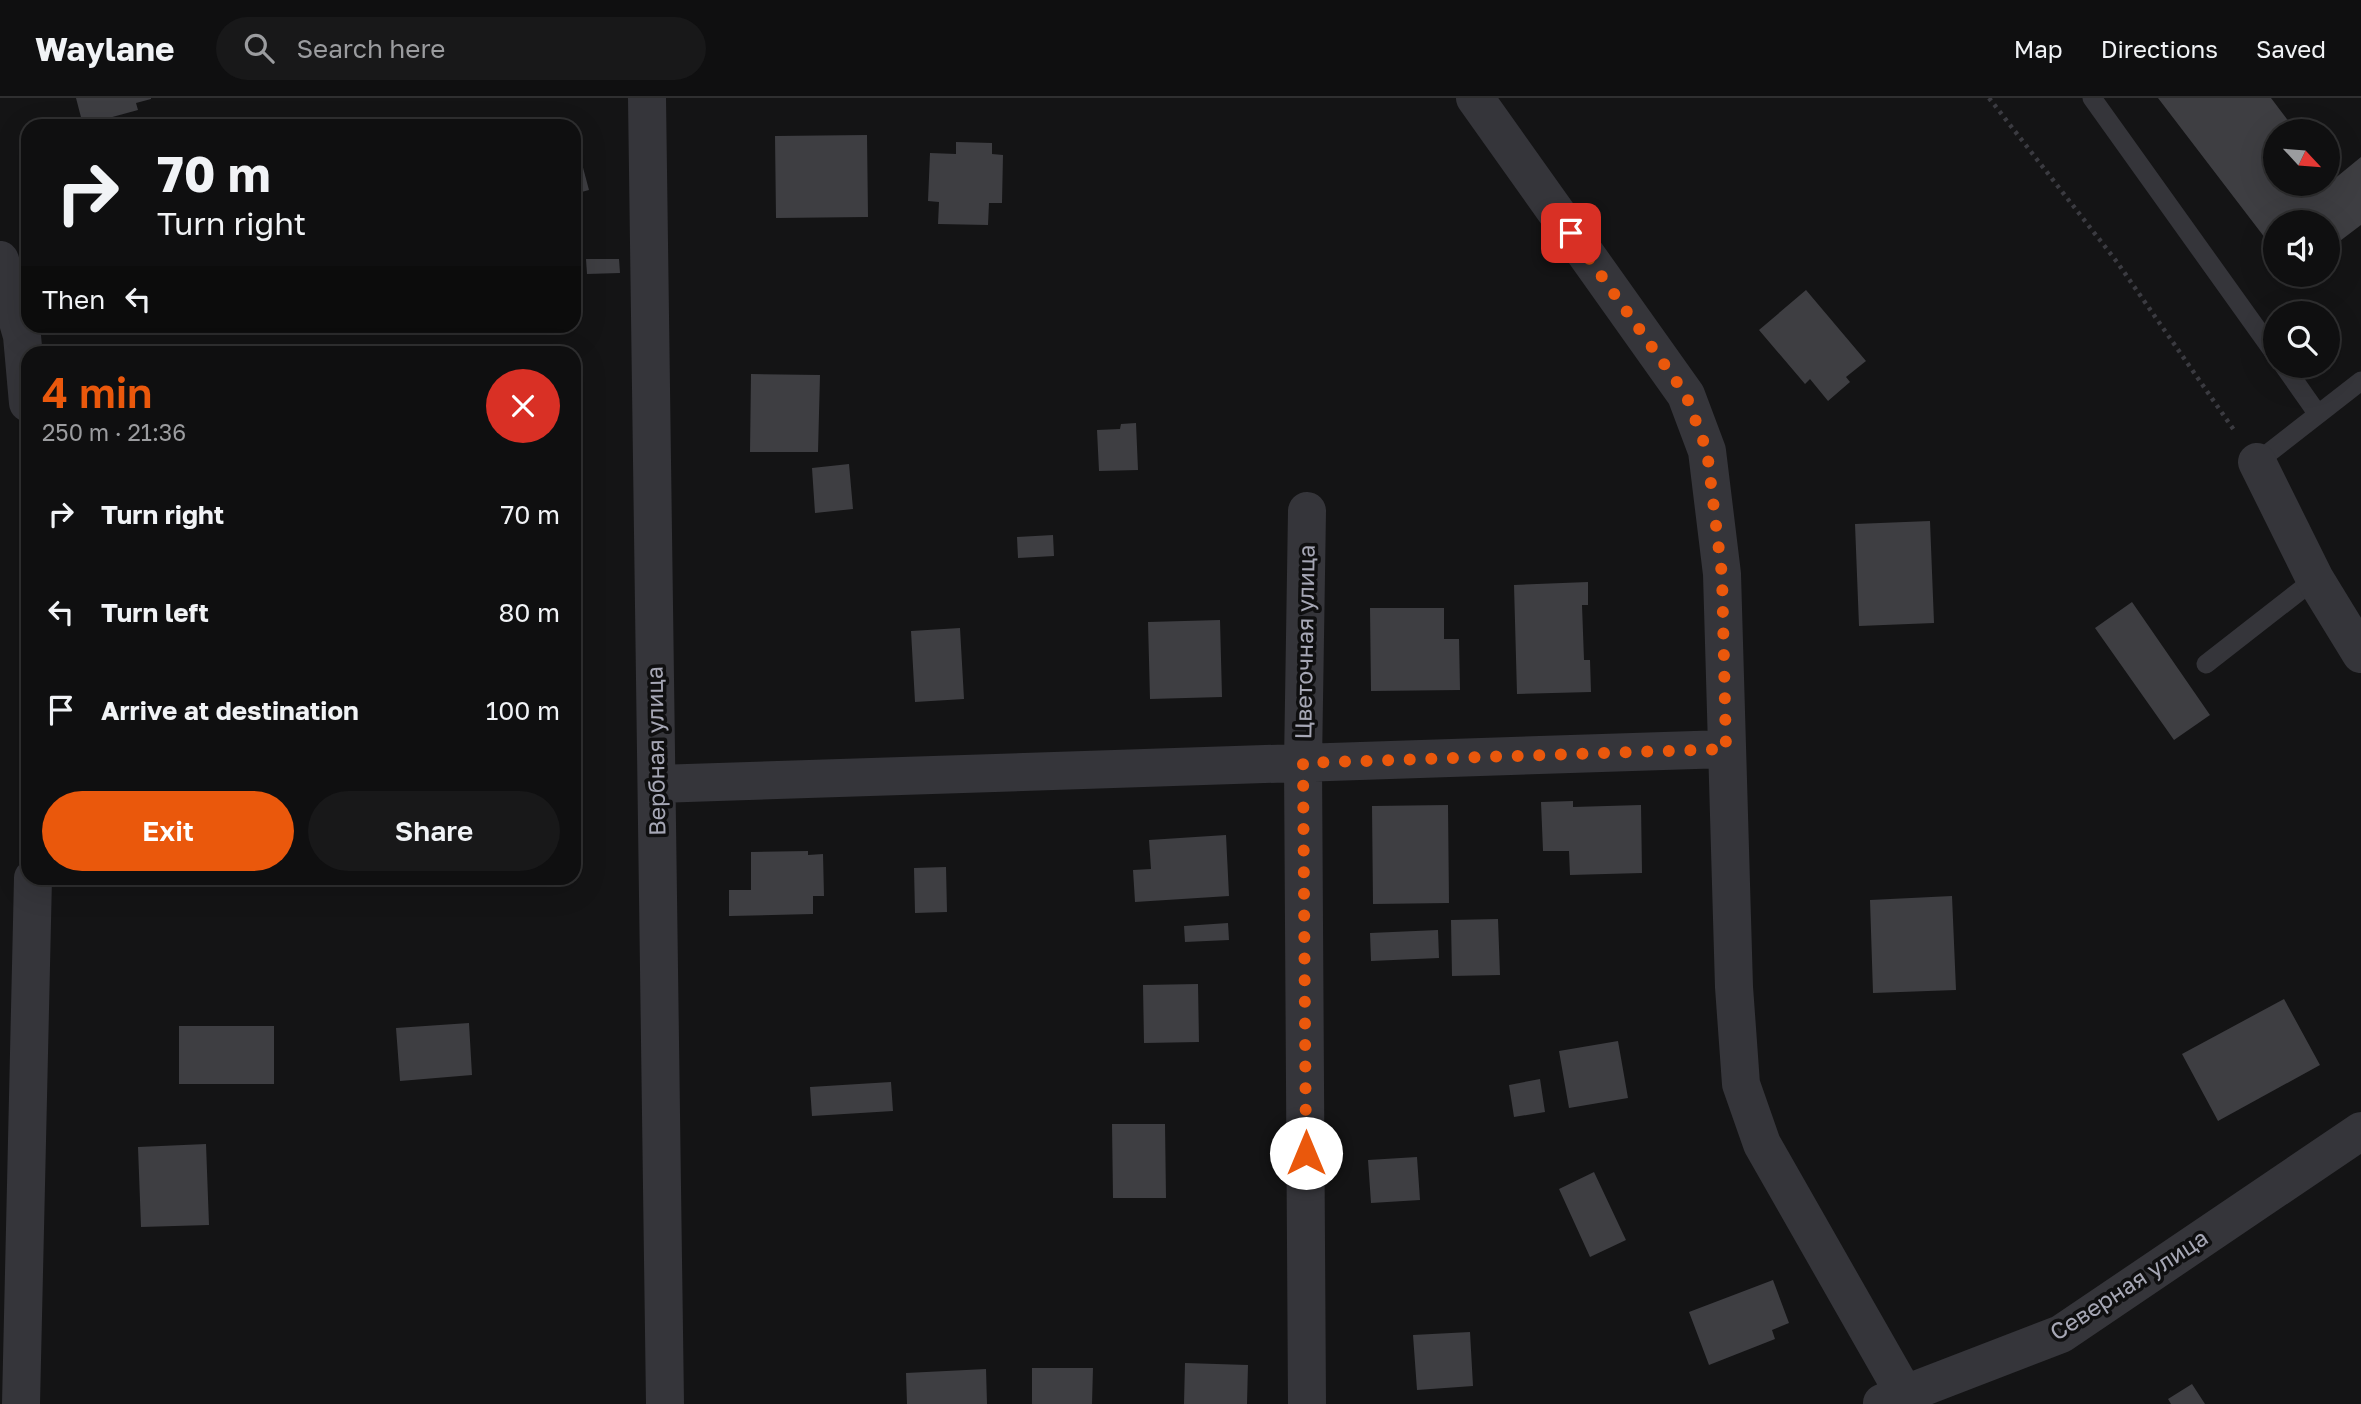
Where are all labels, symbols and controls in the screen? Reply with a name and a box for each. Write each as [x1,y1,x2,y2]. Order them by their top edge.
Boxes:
search box [216,17,706,80]
text: Waylane [35,29,174,68]
icon: search [240,29,278,67]
text: Search here [296,33,445,64]
text: Map [2014,34,2063,63]
text: Directions [2101,34,2218,63]
text: Saved [2256,34,2326,63]
north arrow [2263,119,2340,196]
map controls [2263,119,2340,378]
text: 70 m [157,144,271,203]
icon: right [42,147,133,238]
pin [1541,203,1601,263]
text: Turn right [157,204,306,242]
button: sound [2263,210,2340,287]
icon: arrive [1552,214,1590,252]
icon: left [119,280,157,318]
text: Then [42,284,105,315]
button: search [2263,301,2340,378]
text: 4 min [42,367,152,417]
button: close [486,369,560,443]
text: 250 m · 21:36 [42,418,186,446]
icon: right [42,495,80,533]
text: Turn right [101,499,224,530]
text: 70 m [501,499,560,530]
street label: Цветочная улица [1288,544,1320,740]
icon: left [42,593,80,631]
text: Turn left [101,597,209,628]
text: 80 m [499,597,560,628]
street label: Вербная улица [640,666,670,836]
icon: arrive [42,691,80,729]
text: Arrive at destination [101,695,359,726]
text: 100 m [486,695,560,726]
button: Exit [42,791,294,871]
button: Share [308,791,560,871]
position arrow [1269,1116,1343,1190]
street label: Северная улица [2044,1223,2213,1346]

